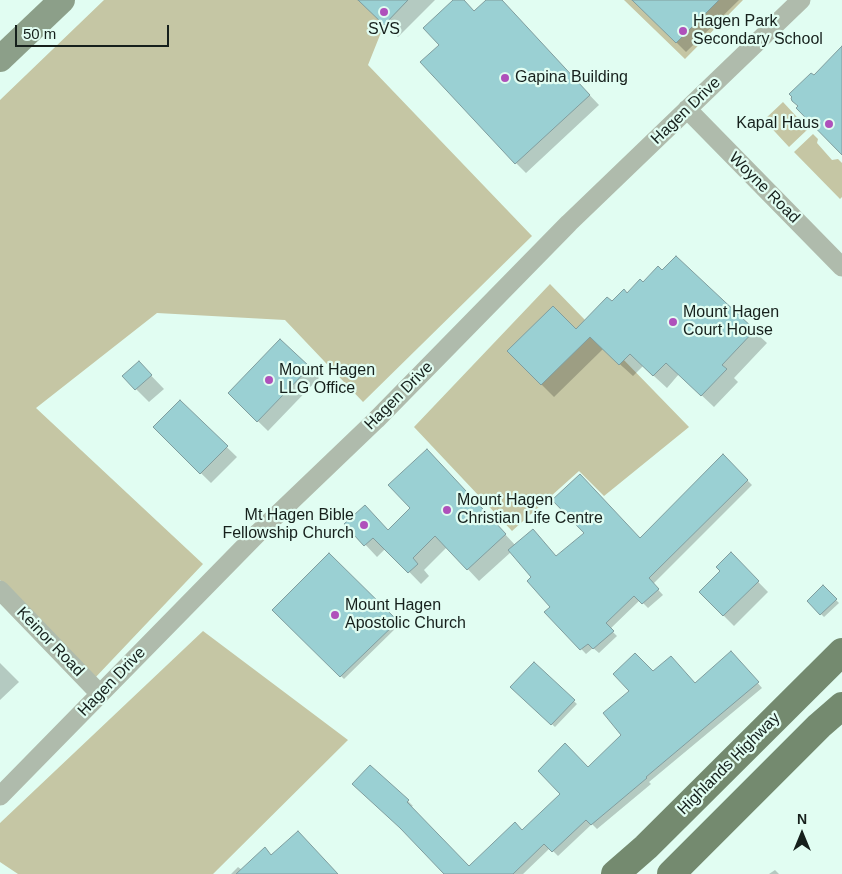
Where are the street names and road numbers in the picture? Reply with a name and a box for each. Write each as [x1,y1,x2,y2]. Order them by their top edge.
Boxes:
street label: Hagen Drive [647,73,725,149]
street label: Woyne Road [725,149,803,227]
street label: Hagen Drive [361,358,437,434]
street label: Keinor Road [12,603,88,681]
street label: Hagen Drive [74,643,150,721]
street label: Highlands Highway [674,709,784,819]

